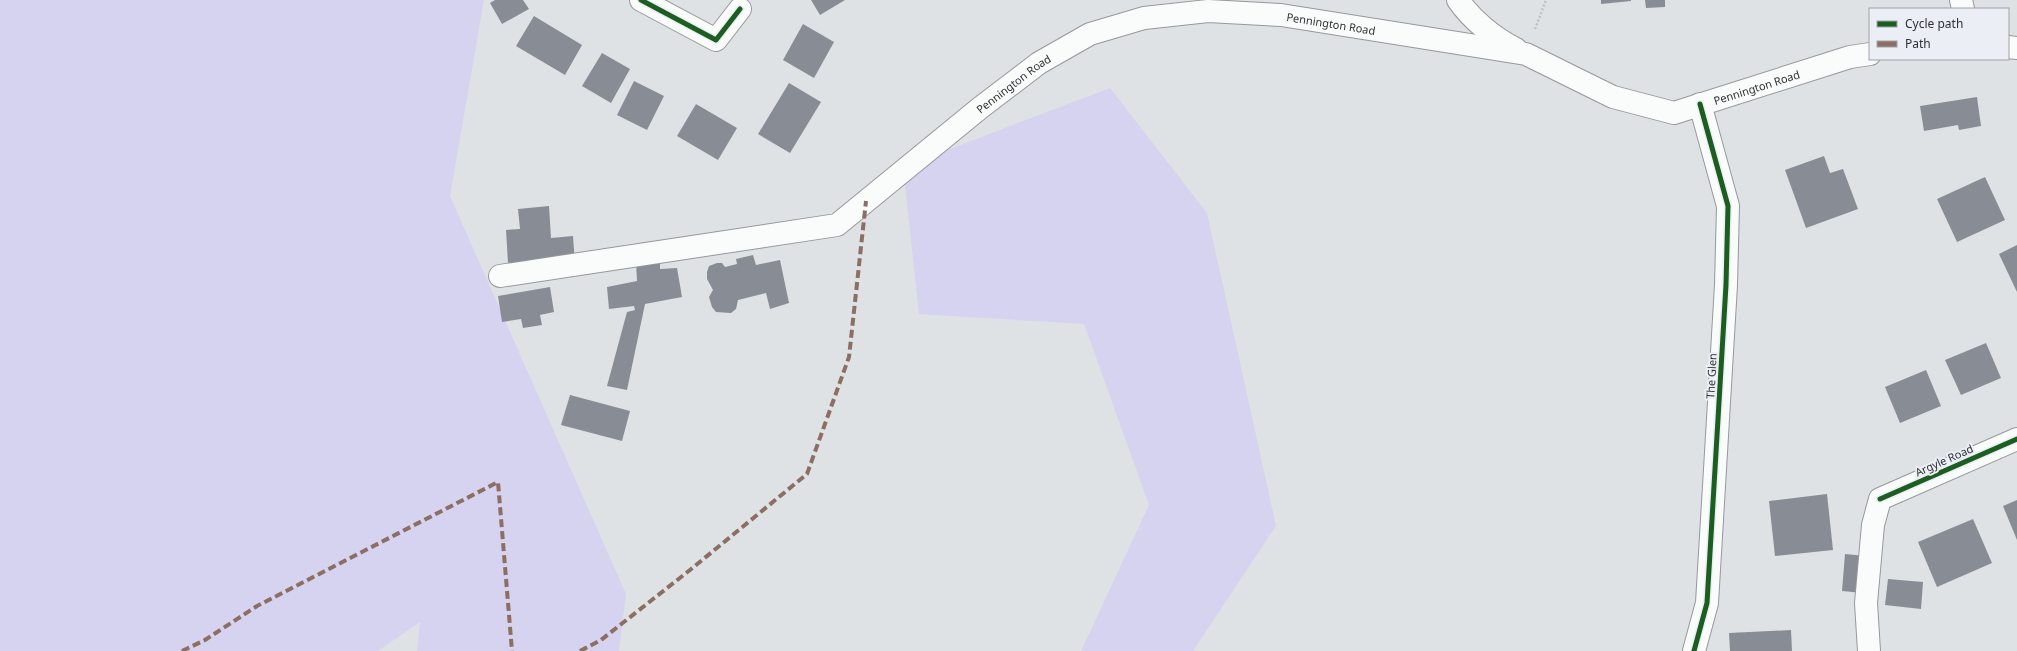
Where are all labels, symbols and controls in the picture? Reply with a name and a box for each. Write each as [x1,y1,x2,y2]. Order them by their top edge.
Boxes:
legend [1869,8,2009,60]
street label: Pennington Road [1286,9,1377,37]
text: Cycle path [1905,15,1963,32]
text: Path [1905,35,1931,52]
street label: Pennington Road [973,51,1053,116]
street label: Pennington Road [1711,66,1801,108]
street label: The Glen [1702,353,1720,399]
street label: Argyle Road [1913,441,1975,479]

